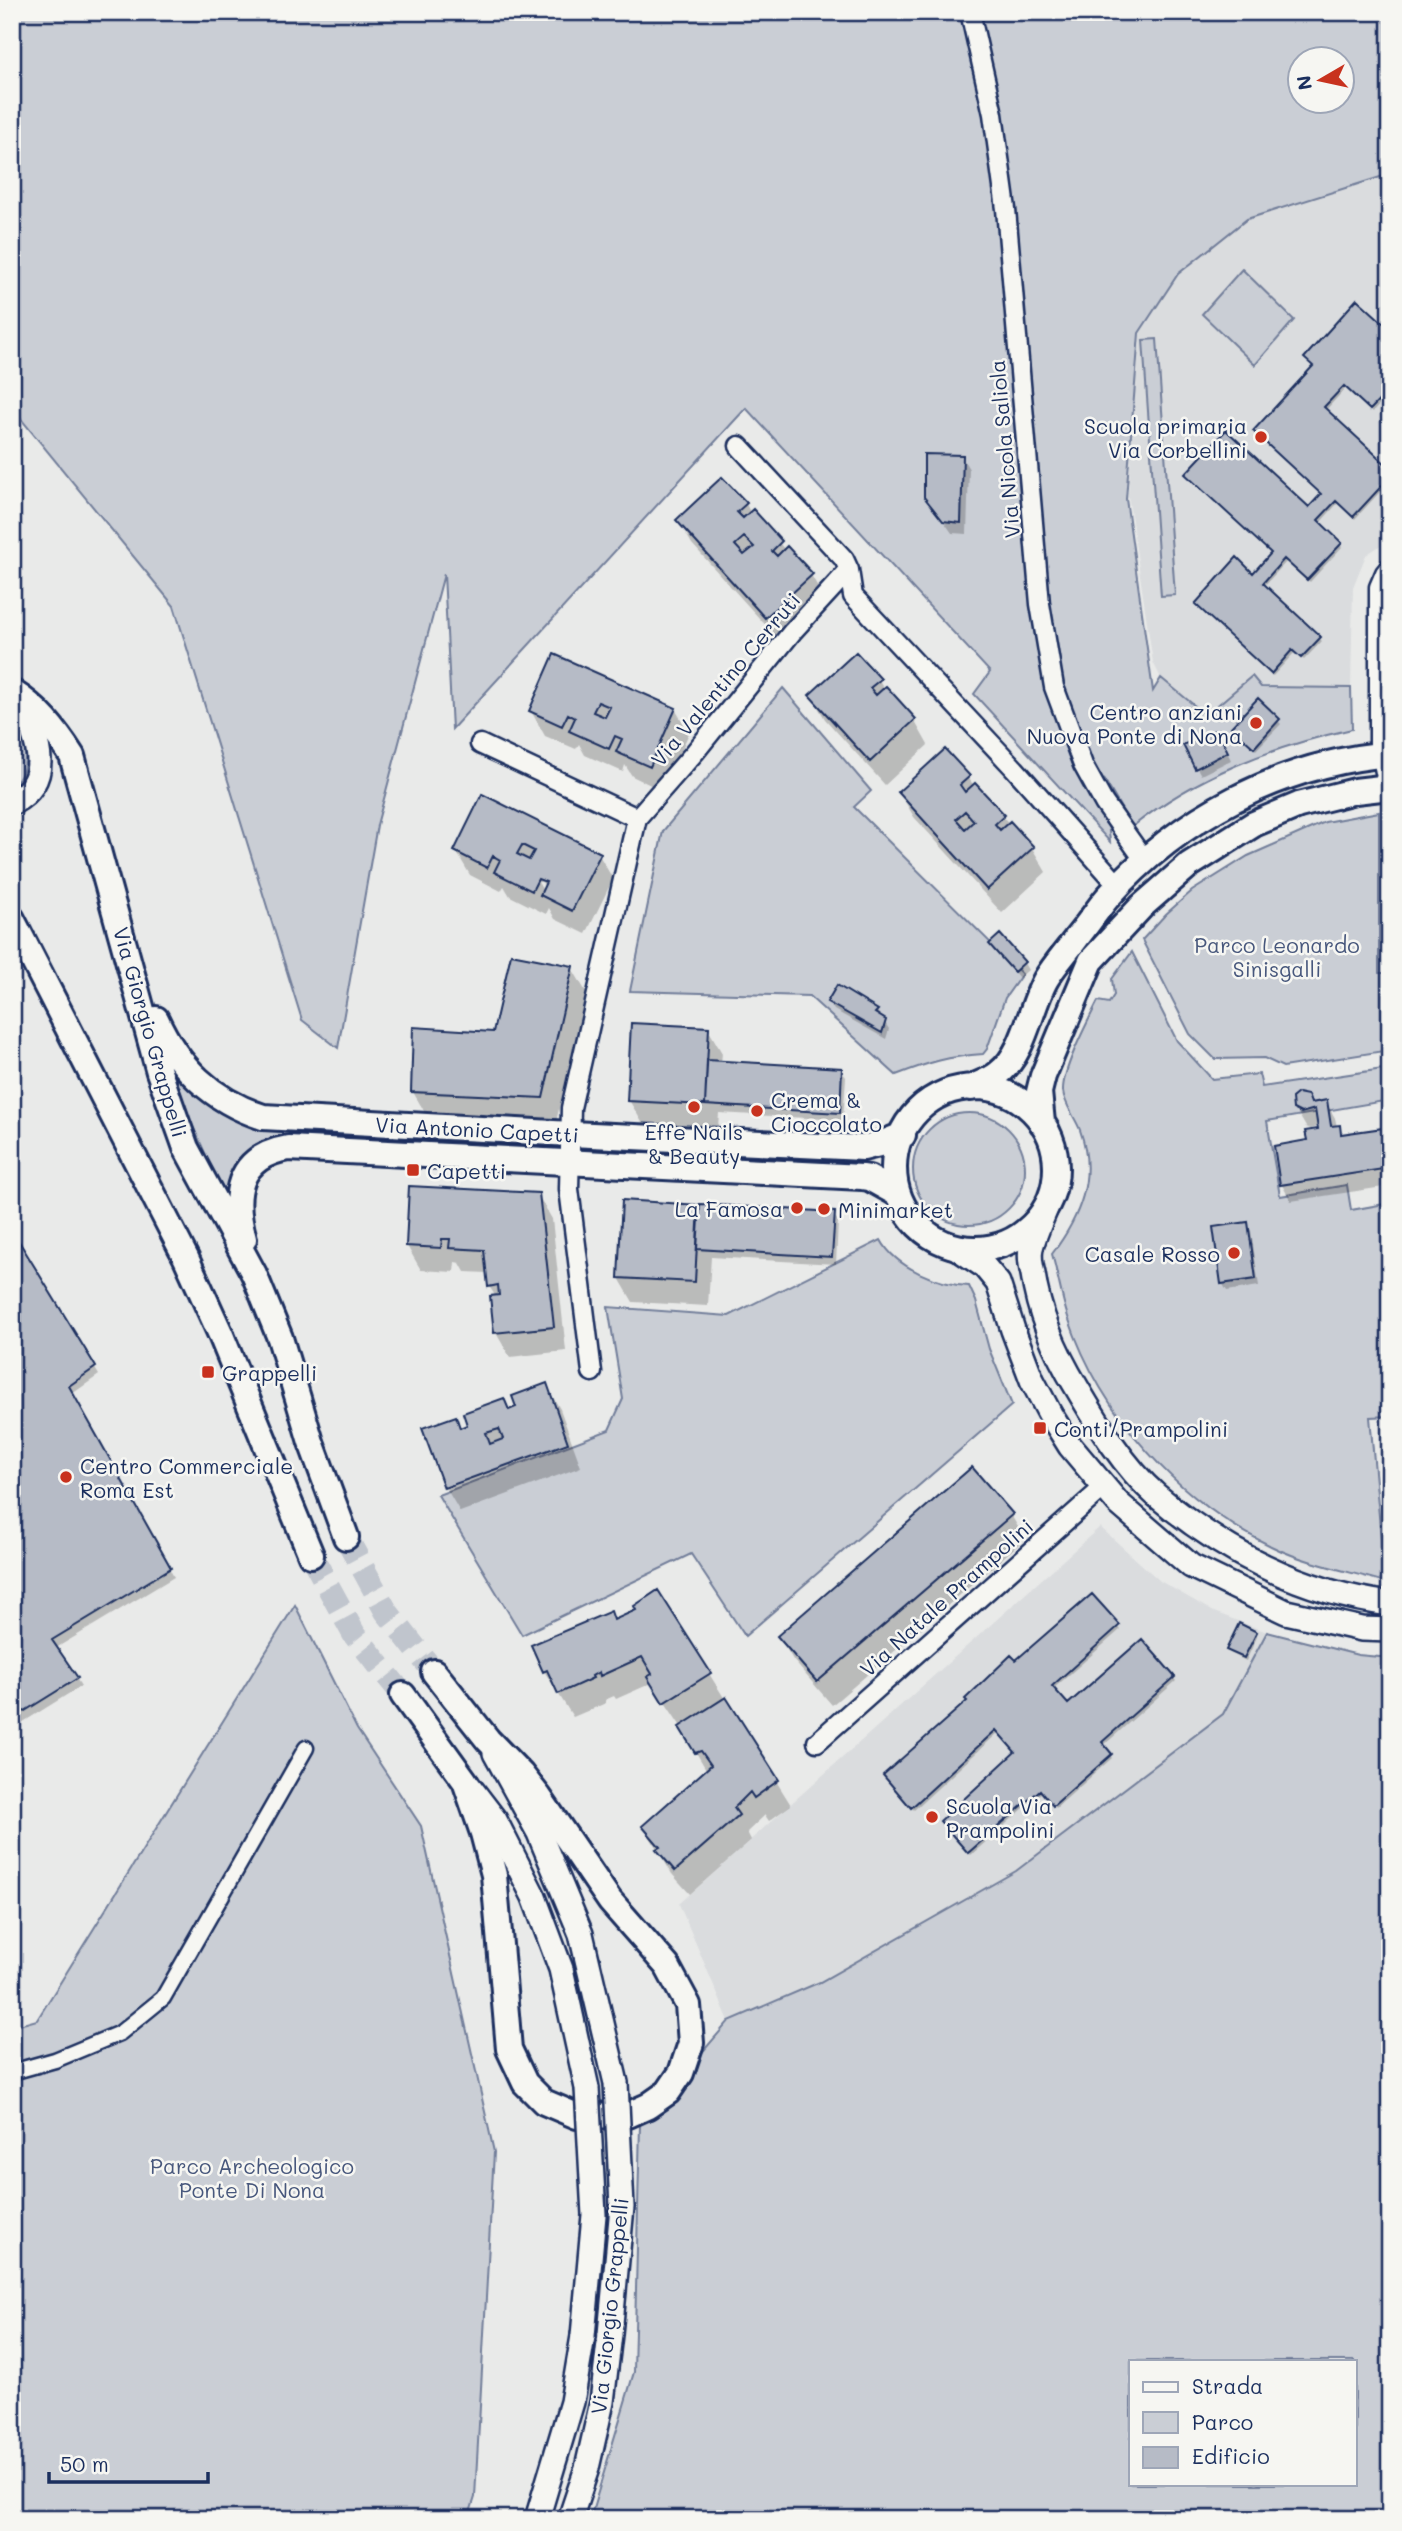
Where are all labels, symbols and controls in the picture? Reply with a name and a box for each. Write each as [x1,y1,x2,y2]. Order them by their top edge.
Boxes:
north arrow [1286,46,1356,116]
text: N [1290,74,1317,92]
street label: Via Nicola Saliola [983,359,1025,539]
place label: Scuola primaria Via Corbellini [1084,412,1247,463]
marker: Scuola primaria Via Corbellini [1253,429,1269,445]
street label: Via Valentino Cerruti [644,586,806,772]
place label: Centro anziani Nuova Ponte di Nona [1027,698,1242,749]
marker: Centro anziani Nuova Ponte di Nona [1248,715,1264,731]
street label: Via Giorgio Grappelli [108,924,194,1140]
park label: Parco Leonardo Sinisgalli [1194,931,1360,982]
place label: Crema & Cioccolato [771,1086,882,1137]
marker: Effe Nails & Beauty [686,1099,702,1115]
marker: Crema & Cioccolato [749,1103,765,1119]
street label: Via Antonio Capetti [375,1110,579,1148]
place label: Effe Nails & Beauty [645,1118,743,1169]
place label: Capetti [427,1157,506,1184]
marker: Capetti [405,1162,421,1178]
place label: La Famosa [675,1195,783,1222]
place label: Minimarket [838,1196,953,1223]
marker: La Famosa [789,1200,805,1216]
marker: Minimarket [816,1201,832,1217]
place label: Casale Rosso [1085,1240,1220,1267]
marker: Casale Rosso [1226,1245,1242,1261]
place label: Grappelli [222,1359,317,1386]
marker: Grappelli [200,1364,216,1380]
place label: Conti/Prampolini [1054,1415,1228,1442]
marker: Conti/Prampolini [1032,1420,1048,1436]
place label: Centro Commerciale Roma Est [80,1452,293,1503]
marker: Centro Commerciale Roma Est [58,1469,74,1485]
street label: Via Natale Prampolini [854,1512,1038,1682]
place label: Scuola Via Prampolini [946,1792,1054,1843]
marker: Scuola Via Prampolini [924,1809,940,1825]
park label: Parco Archeologico Ponte Di Nona [150,2152,354,2203]
street label: Via Giorgio Grappelli [584,2196,634,2416]
legend [1129,2360,1356,2486]
text: Strada [1192,2372,1263,2399]
text: Parco [1192,2408,1253,2435]
scale bar [49,2440,208,2484]
text: Edificio [1192,2442,1270,2469]
text: 50 m [60,2450,109,2477]

